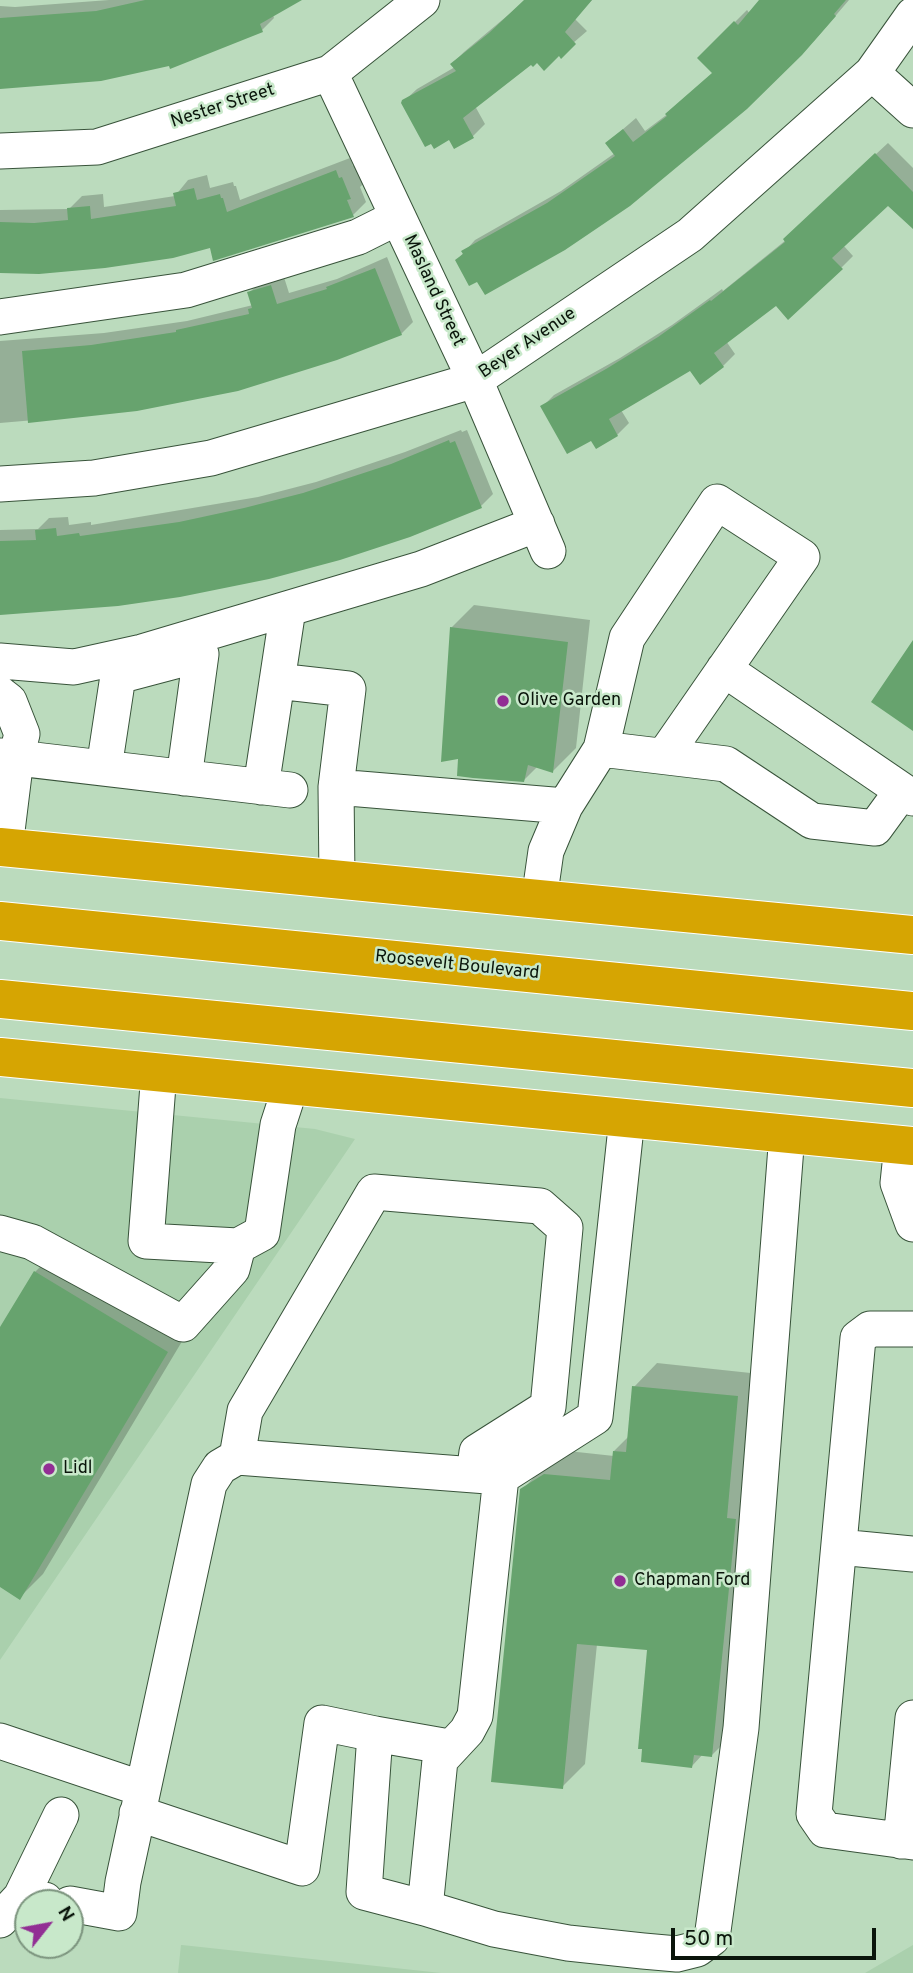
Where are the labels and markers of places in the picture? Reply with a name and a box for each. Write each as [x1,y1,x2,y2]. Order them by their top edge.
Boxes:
place label: Olive Garden [517,690,621,712]
marker: Olive Garden [495,693,511,709]
place label: Lidl [63,1458,92,1480]
marker: Lidl [41,1461,57,1477]
place label: Chapman Ford [634,1570,750,1592]
marker: Chapman Ford [612,1573,628,1589]

